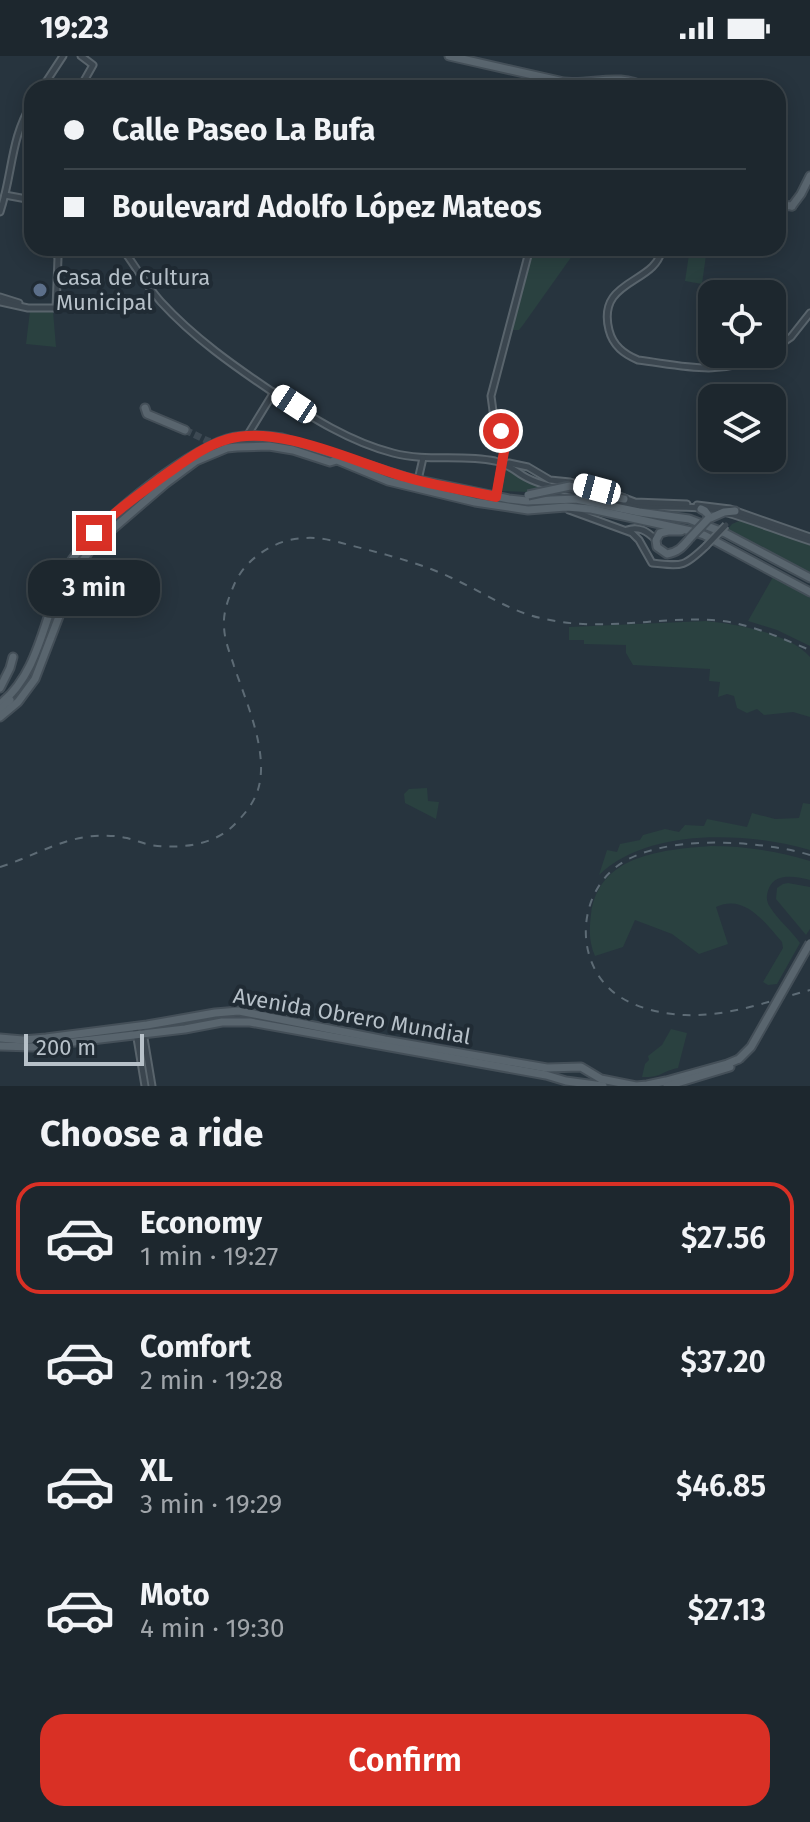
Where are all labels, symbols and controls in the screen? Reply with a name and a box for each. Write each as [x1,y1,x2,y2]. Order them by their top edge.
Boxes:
text: 19:23 [40,10,109,46]
text: Calle Paseo La Bufa [112,112,375,148]
text: Boulevard Adolfo López Mateos [112,189,542,225]
place label: Casa de Cultura Municipal [56,264,210,316]
map controls [698,280,786,472]
button: locate [698,280,786,368]
marker: Casa de Cultura Municipal [31,281,49,299]
car [267,381,321,427]
button: layers [698,384,786,472]
route start [483,413,519,449]
car [571,471,623,507]
route end [76,515,112,551]
callout: 3 min [28,561,160,617]
text: 3 min [62,572,126,603]
street label: Avenida Obrero Mundial [231,982,473,1050]
scale bar [24,1030,144,1066]
text: 200 m [36,1034,96,1061]
text: Choose a ride [40,1112,263,1156]
icon: car [44,1202,116,1274]
text: Economy [140,1205,262,1241]
text: $27.56 [681,1220,766,1256]
text: 1 min · 19:27 [140,1241,278,1272]
icon: car [44,1326,116,1398]
text: Comfort [140,1329,251,1365]
text: $37.20 [681,1344,766,1380]
text: 2 min · 19:28 [140,1365,283,1396]
icon: car [44,1450,116,1522]
text: XL [140,1453,173,1489]
text: $46.85 [676,1468,766,1504]
text: 3 min · 19:29 [140,1489,282,1520]
icon: car [44,1574,116,1646]
text: Moto [140,1577,210,1613]
text: $27.13 [688,1592,766,1628]
text: 4 min · 19:30 [140,1613,284,1644]
button: Confirm [40,1714,770,1806]

